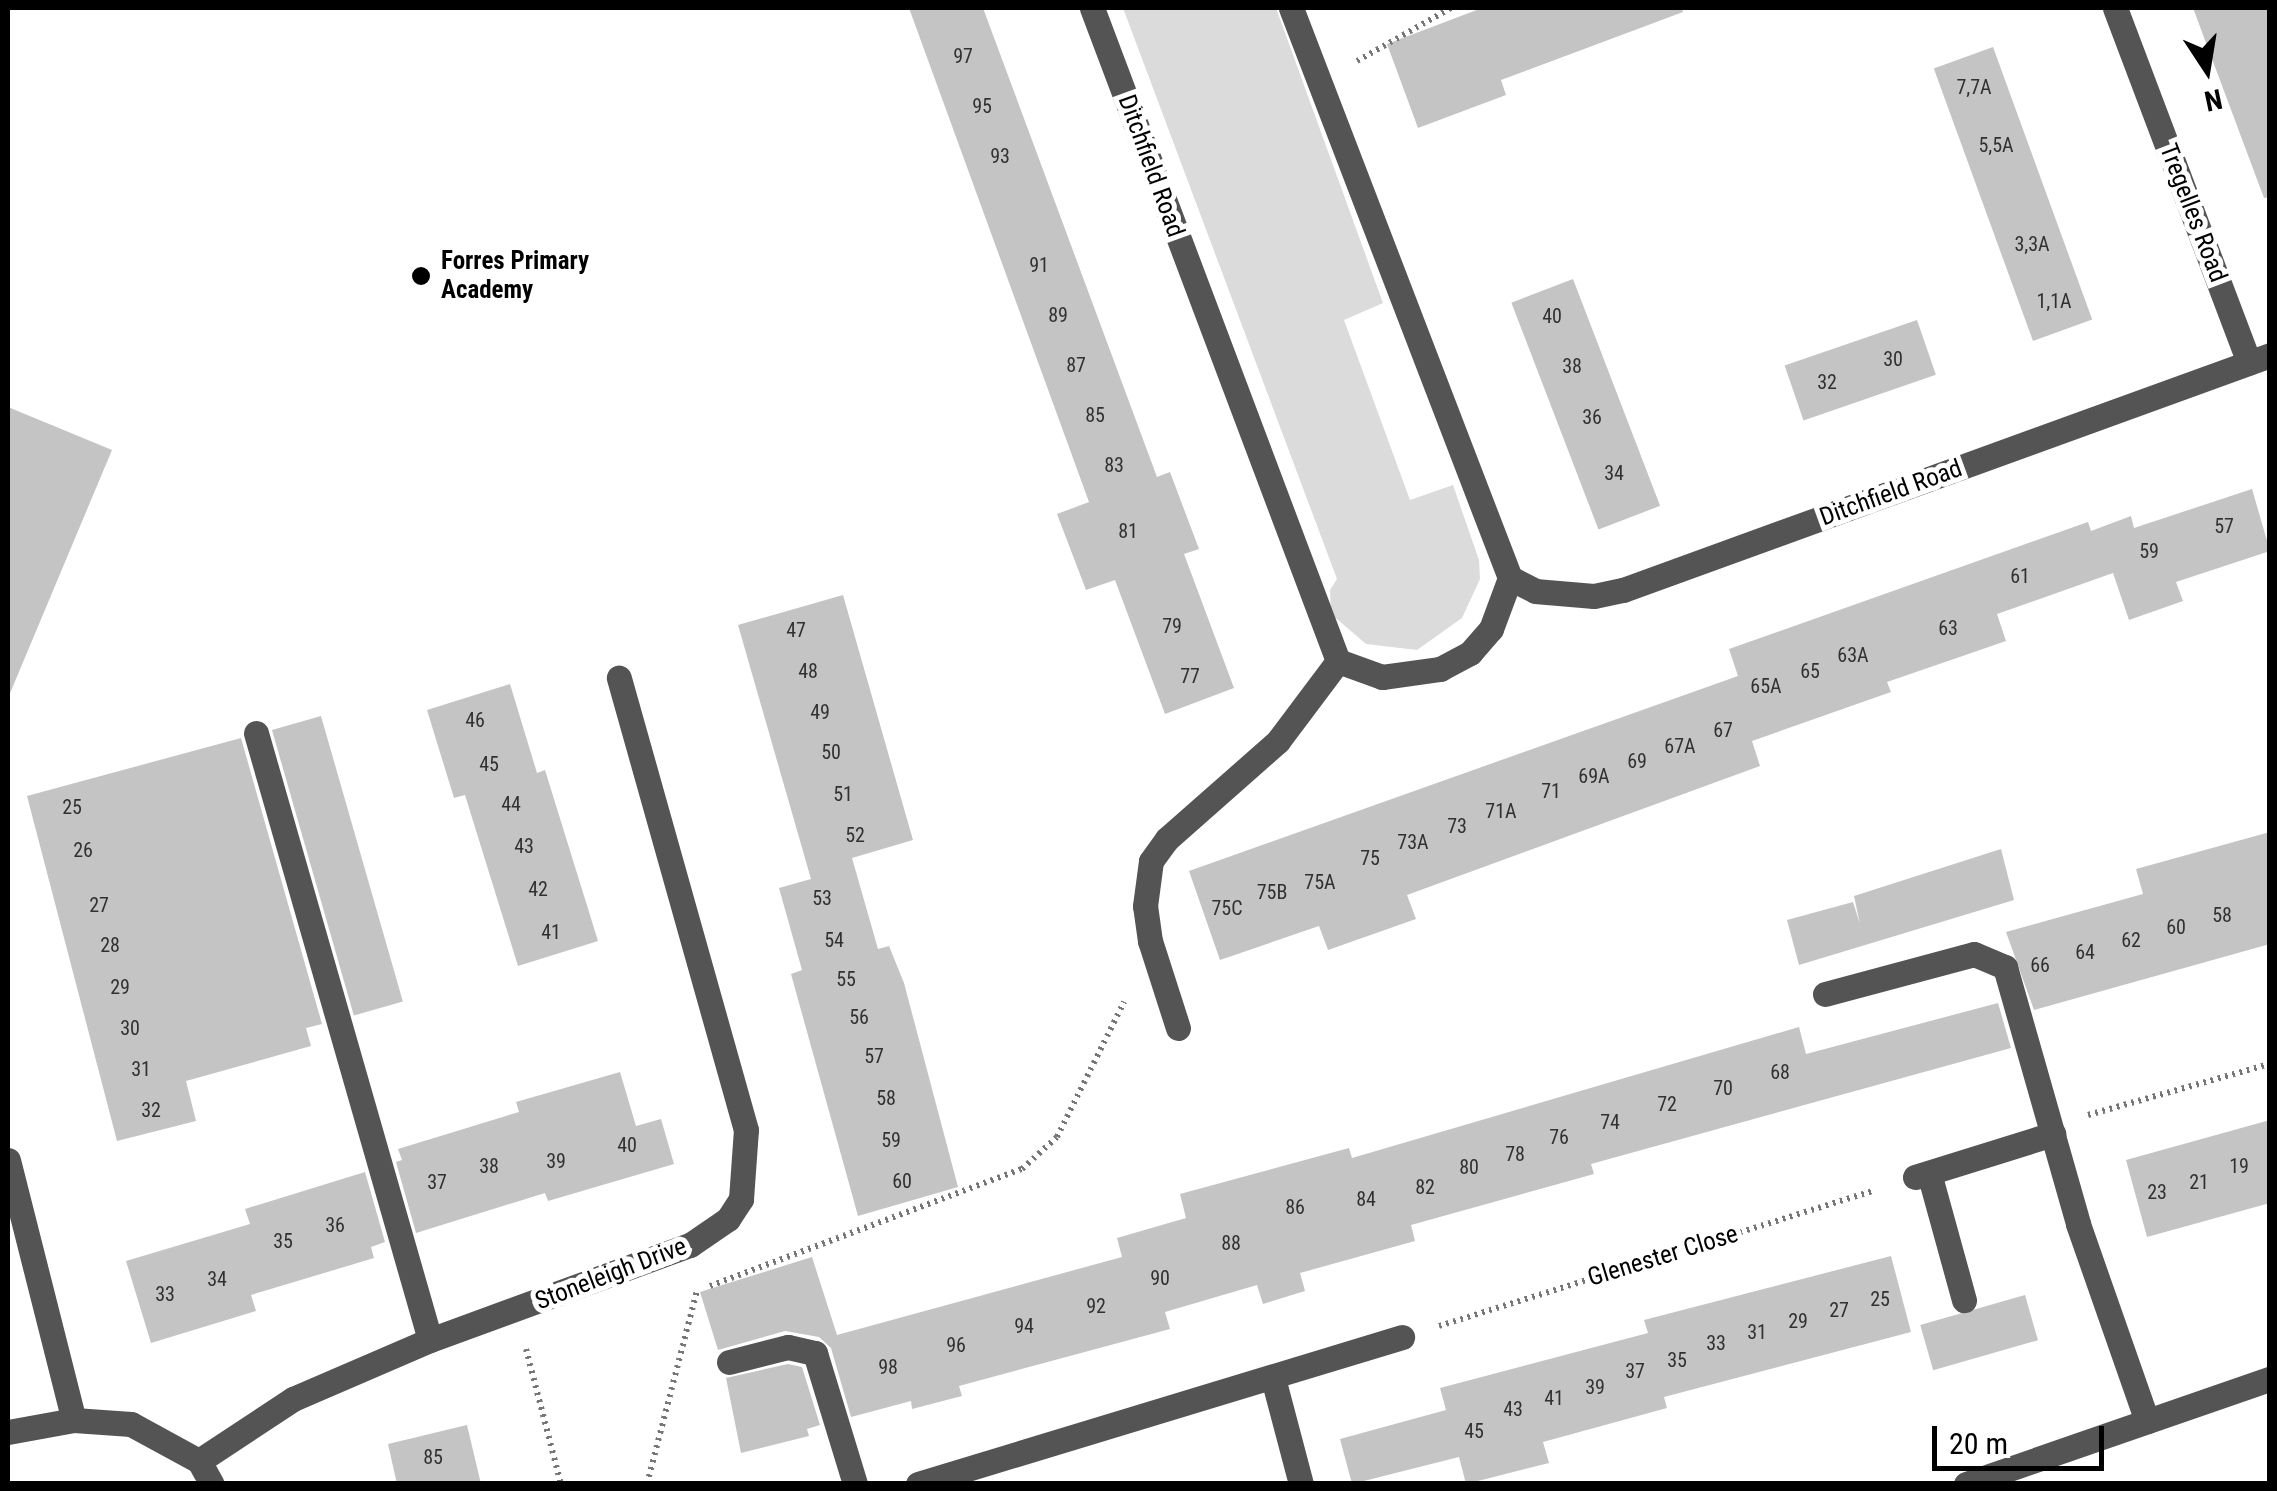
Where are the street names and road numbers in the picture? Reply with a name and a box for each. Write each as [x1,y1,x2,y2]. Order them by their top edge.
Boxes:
street label: Ditchfield Road [1111,91,1191,241]
street label: Tregelles Road [2153,140,2233,286]
street label: Ditchfield Road [1816,453,1966,533]
street label: Glenester Close [1584,1219,1742,1293]
street label: Stoneleigh Drive [531,1231,691,1317]

